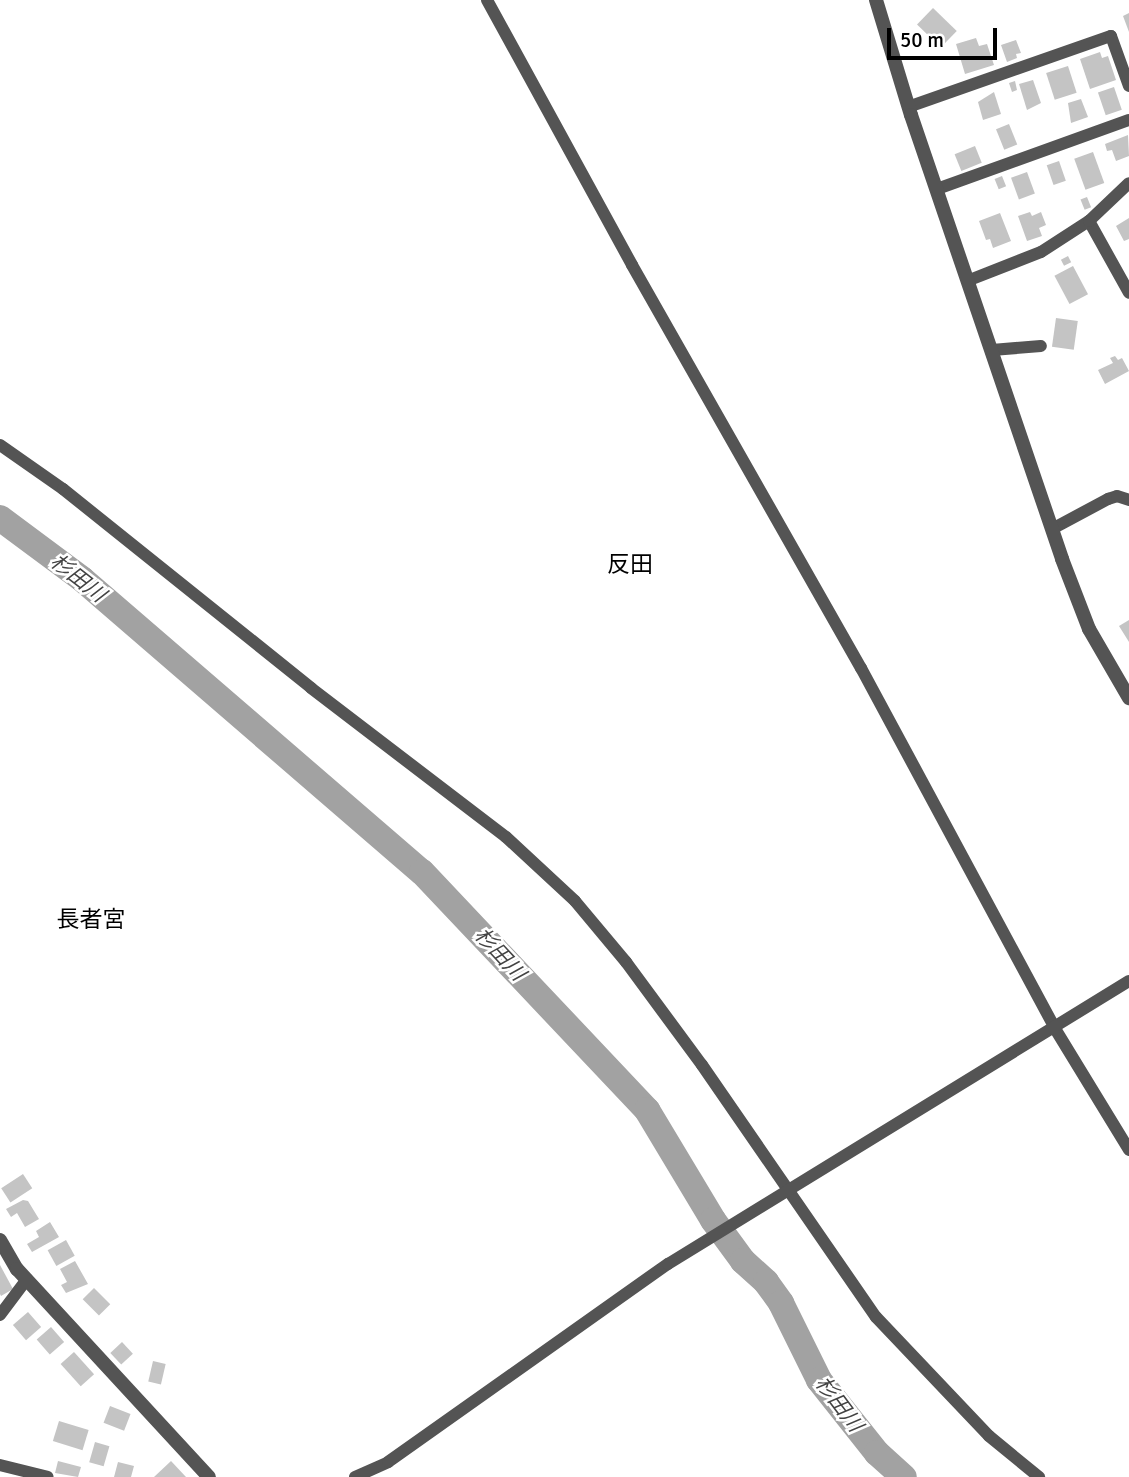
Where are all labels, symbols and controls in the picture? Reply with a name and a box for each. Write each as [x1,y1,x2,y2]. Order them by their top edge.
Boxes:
scale bar [891,14,1001,58]
text: 50 m [900,27,944,53]
water label: 杉田川 [45,549,111,607]
district label: 反田 [607,551,653,579]
district label: 長者宮 [57,906,125,934]
water label: 杉田川 [469,922,531,986]
water label: 杉田川 [810,1371,868,1437]

